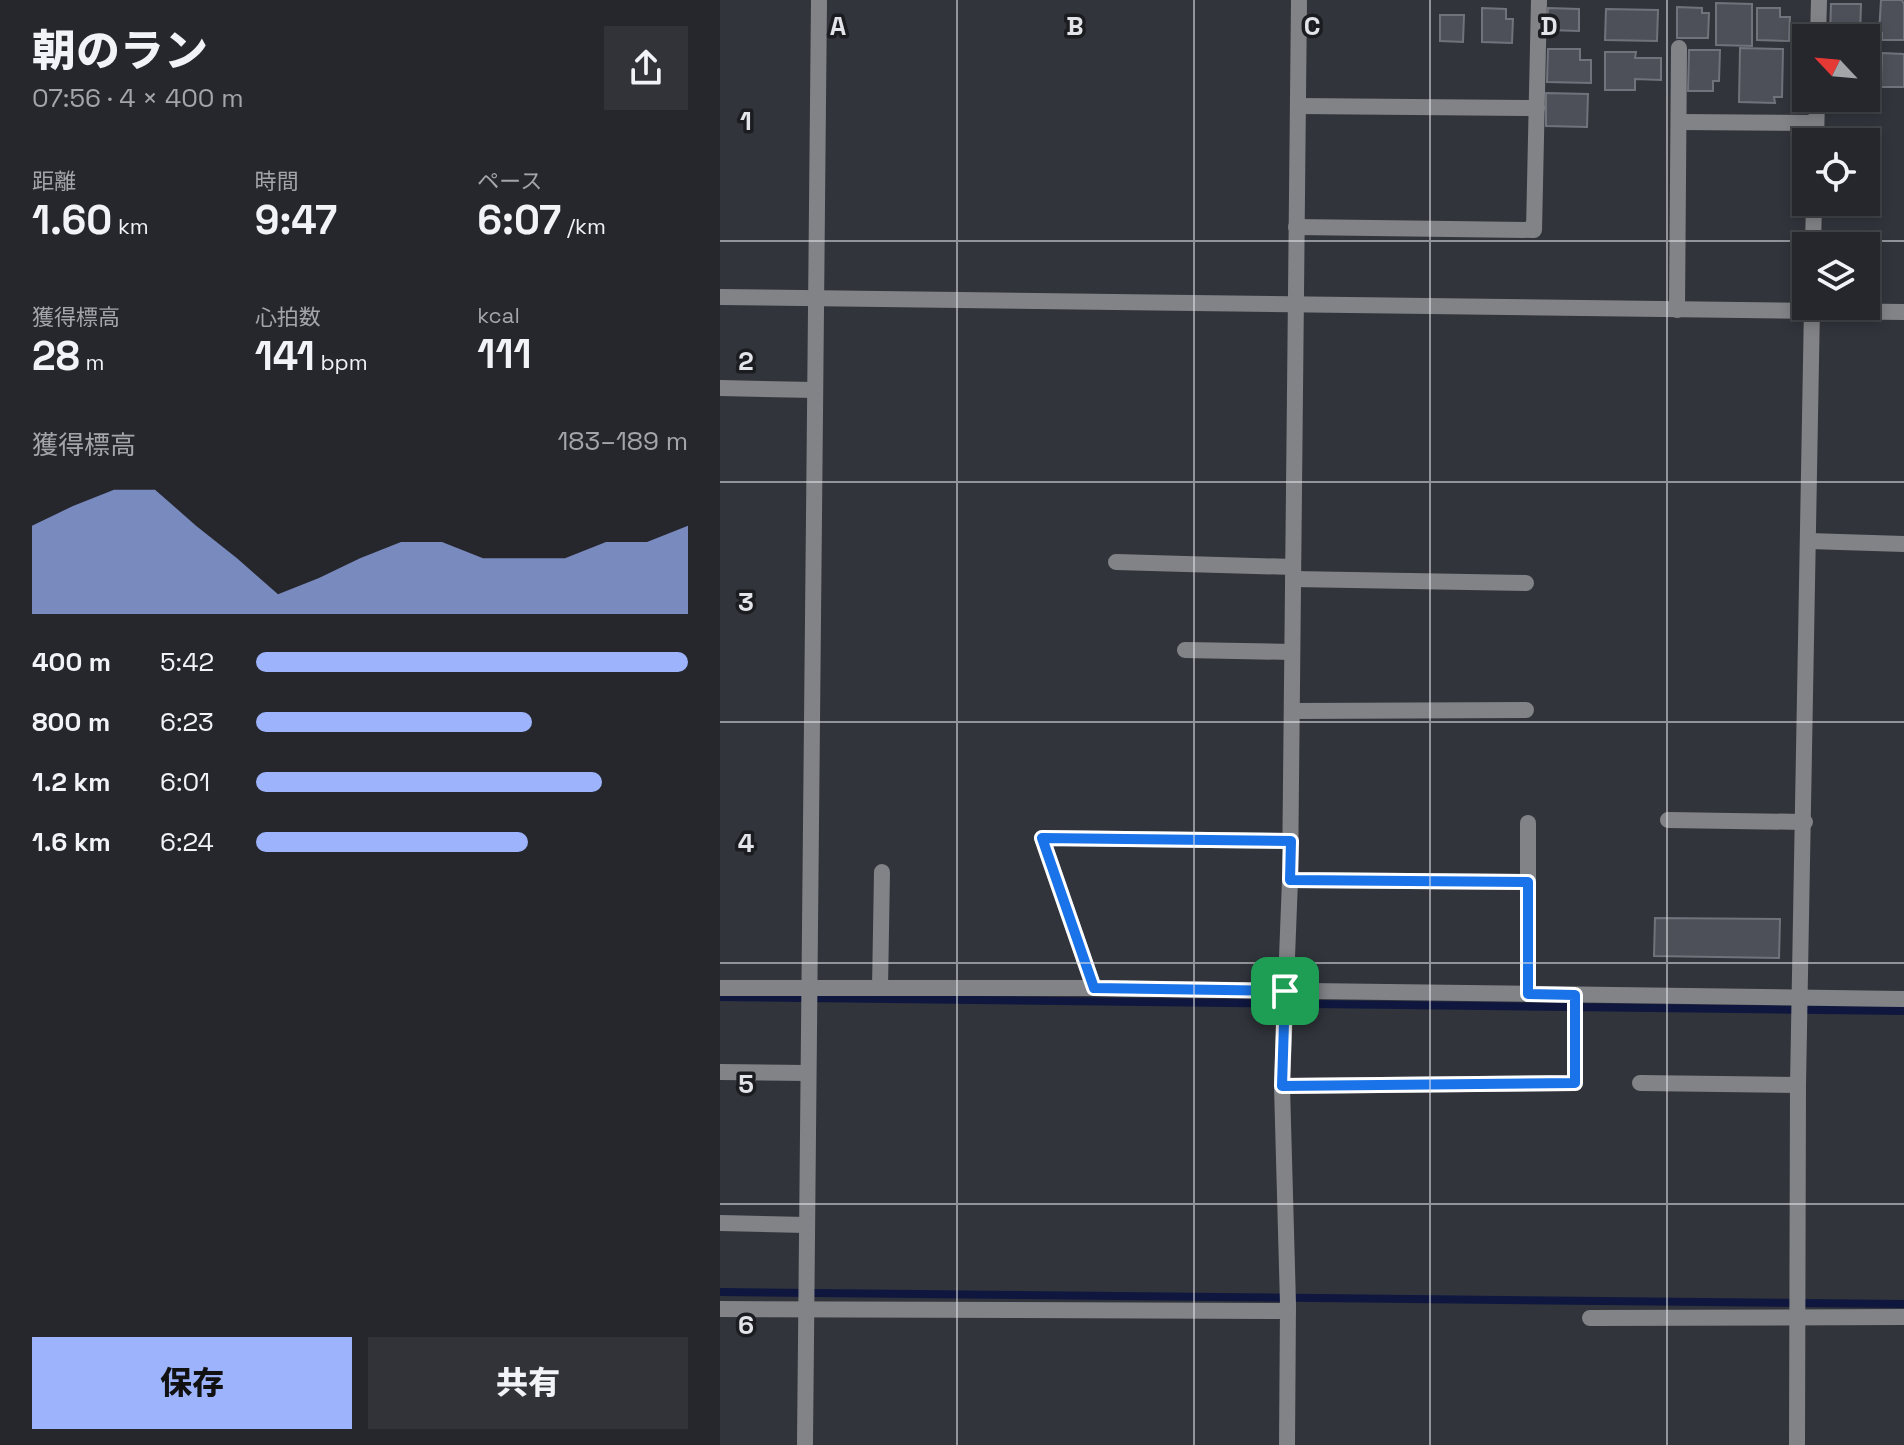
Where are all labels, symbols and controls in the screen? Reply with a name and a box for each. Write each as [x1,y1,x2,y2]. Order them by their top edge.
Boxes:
text: A [830,9,847,43]
text: B [1066,9,1084,43]
text: C [1304,9,1320,43]
text: D [1540,9,1558,43]
text: 朝のラン [32,23,208,79]
north arrow [1792,24,1880,112]
map controls [1792,24,1880,320]
button: share [604,26,688,110]
text: 07:56 · 4 × 400 m [32,81,244,115]
text: 1 [740,104,752,138]
button: locate [1792,128,1880,216]
text: 距離 [32,167,76,195]
text: 時間 [255,167,299,195]
text: ペース [477,167,542,195]
text: 1.60 [32,195,112,246]
text: 9:47 [255,195,337,246]
text: 6:07 [477,195,561,246]
text: km [112,212,149,240]
text: /km [561,212,606,240]
button: layers [1792,232,1880,320]
text: kcal [477,301,520,329]
text: 獲得標高 [32,303,120,331]
text: 心拍数 [255,303,321,331]
text: 111 [477,329,532,380]
text: 28 [32,331,80,382]
text: 141 [255,331,315,382]
text: 2 [738,344,754,378]
text: m [80,348,104,376]
text: bpm [315,348,368,376]
text: 183–189 m [557,424,688,458]
text: 獲得標高 [32,428,136,462]
text: 3 [738,585,754,619]
text: 400 m [32,645,111,679]
text: 5:42 [160,645,214,679]
text: 800 m [32,705,110,739]
text: 6:23 [160,705,214,739]
text: 1.2 km [32,765,110,799]
text: 6:01 [160,765,210,799]
text: 1.6 km [32,825,111,859]
text: 6:24 [160,825,214,859]
text: 4 [738,826,754,860]
pin [1251,957,1319,1025]
icon: arrive [1263,969,1307,1013]
text: 5 [738,1067,754,1101]
text: 6 [738,1308,754,1342]
button: 保存 [32,1337,352,1429]
button: 共有 [368,1337,688,1429]

